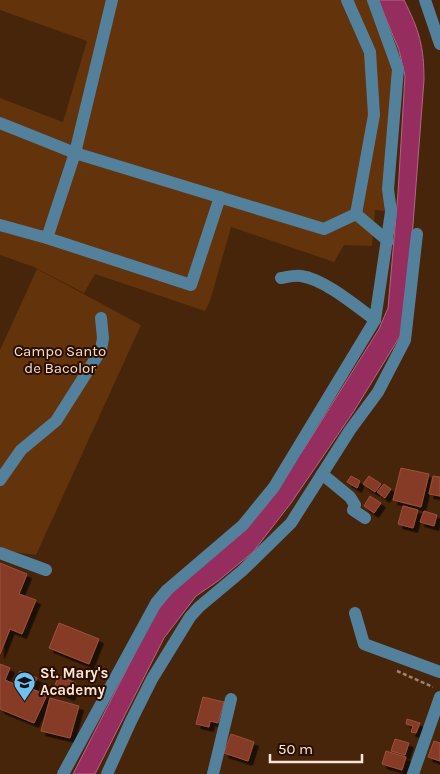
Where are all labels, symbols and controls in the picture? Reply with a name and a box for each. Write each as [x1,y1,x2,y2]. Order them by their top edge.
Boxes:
park label: Campo Santo de Bacolor [14,342,106,377]
place label: St. Mary's Academy [40,664,109,699]
school or university icon: St. Mary's Academy [12,670,36,701]
scale bar [270,732,362,764]
text: 50 m [278,740,313,758]

